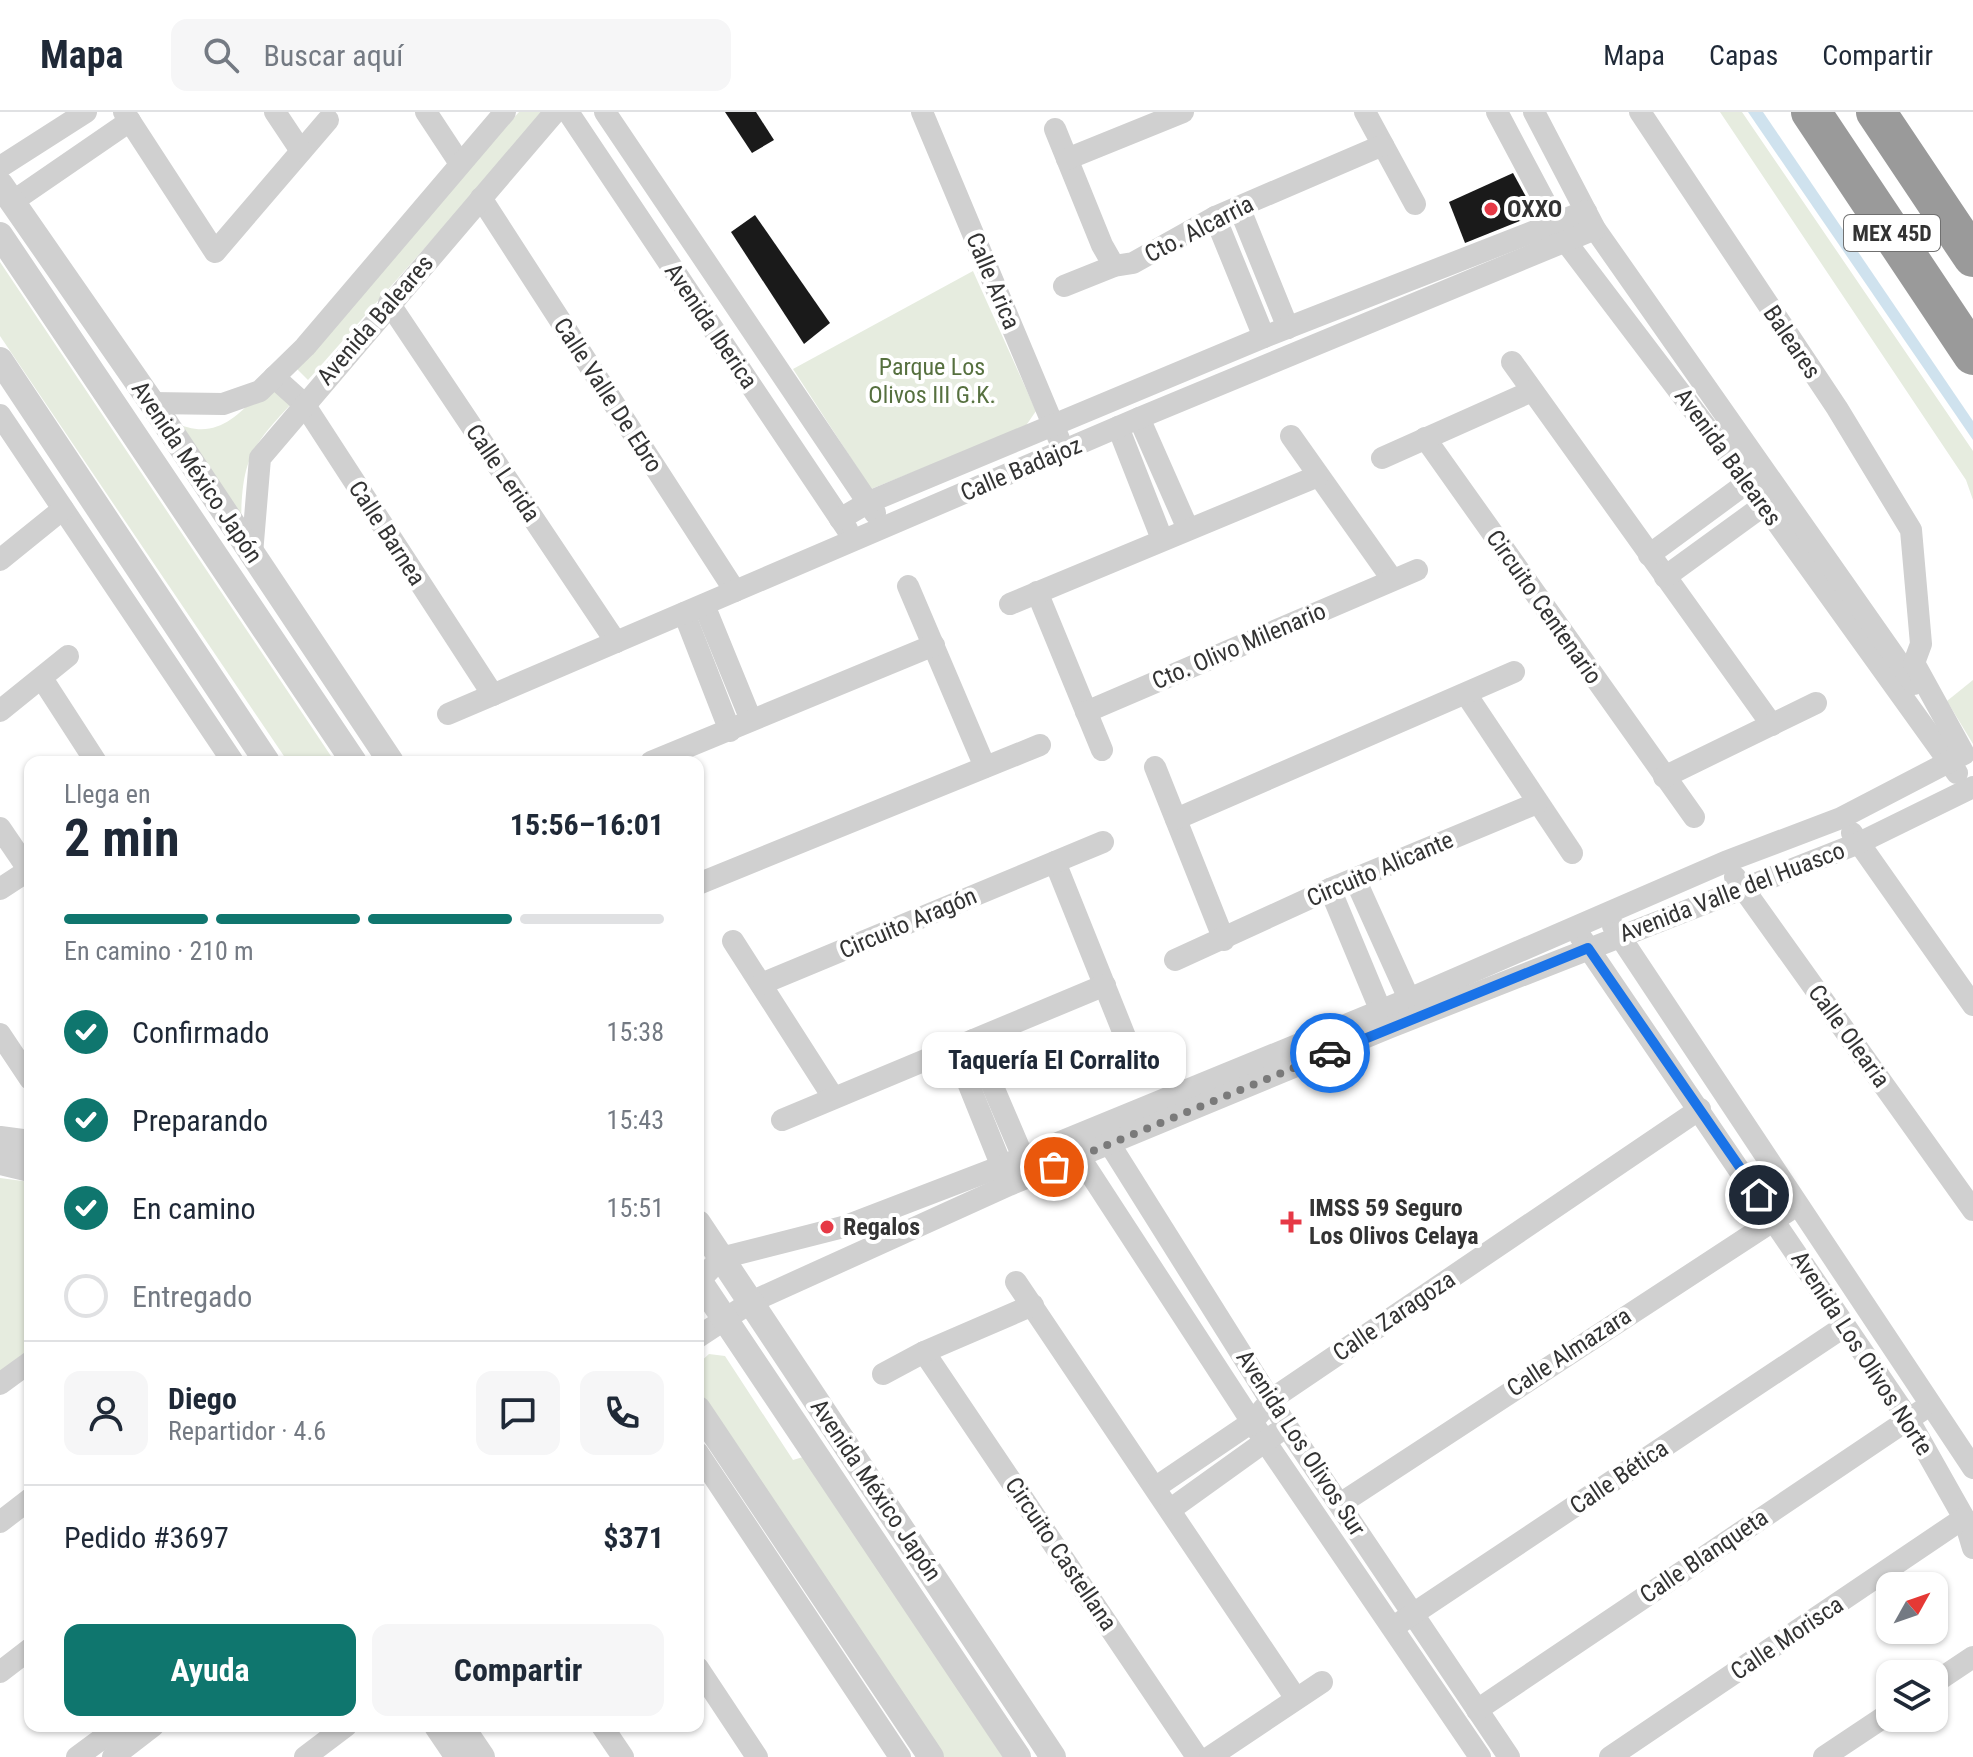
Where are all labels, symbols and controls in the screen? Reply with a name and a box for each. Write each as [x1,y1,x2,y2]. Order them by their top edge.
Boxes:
search box [171,19,731,91]
text: Mapa [40,33,123,77]
icon: search [199,33,243,77]
text: Buscar aquí [263,38,403,73]
text: Mapa [1603,39,1665,72]
text: Capas [1709,39,1778,72]
text: Compartir [1822,39,1933,72]
street label: Cto. Alcarria [1140,190,1258,268]
place label: OXXO [1507,195,1562,223]
marker: OXXO [1482,200,1500,218]
road number: MEX 45D [1844,215,1940,251]
street label: Calle Arica [960,229,1026,333]
street label: Avenida Baleares [311,249,439,391]
street label: Avenida Iberica [659,258,763,394]
street label: Baleares [1757,300,1827,384]
street label: Calle Valle De Ebro [548,313,668,477]
park label: Parque Los Olivos III G.K. [868,353,996,409]
street label: Avenida México Japón [126,376,268,568]
street label: Avenida Baleares [1669,383,1787,531]
street label: Calle Lerida [460,419,546,527]
street label: Calle Badajoz [956,431,1086,507]
street label: Calle Barnea [343,475,431,591]
street label: Circuito Centenario [1480,525,1608,689]
street label: Cto. Olivo Milenario [1148,597,1330,695]
text: Llega en [64,779,151,809]
text: 15:56–16:01 [510,807,664,842]
text: 2 min [64,808,180,869]
street label: Circuito Alicante [1303,826,1457,912]
street label: Avenida Valle del Huasco [1615,836,1849,948]
street label: Circuito Aragón [835,881,981,965]
text: En camino · 210 m [64,936,253,966]
street label: Calle Olearia [1802,979,1896,1093]
icon: check [64,1010,108,1054]
courier [1290,1013,1370,1093]
text: Confirmado [132,1015,269,1050]
text: 15:38 [607,1017,664,1047]
callout: Taquería El Corralito [922,1031,1186,1087]
icon: car [1308,1031,1352,1075]
text: Taquería El Corralito [948,1045,1160,1075]
icon: check [64,1098,108,1142]
text: Preparando [132,1103,268,1138]
text: 15:43 [607,1105,664,1135]
pin [1020,1133,1088,1201]
icon: bag [1032,1145,1076,1189]
pin [1725,1161,1793,1229]
icon: home [1737,1173,1781,1217]
icon: check [64,1186,108,1230]
text: En camino [132,1191,256,1226]
text: 15:51 [607,1193,664,1223]
place label: IMSS 59 Seguro Los Olivos Celaya [1309,1194,1479,1250]
marker: IMSS 59 Seguro Los Olivos Celaya [1280,1211,1302,1233]
place label: Regalos [843,1213,920,1241]
marker: Regalos [818,1218,836,1236]
street label: Avenida Los Olivos Norte [1786,1246,1938,1460]
street label: Calle Zaragoza [1328,1265,1460,1367]
text: Entregado [132,1279,252,1314]
street label: Calle Almazara [1502,1302,1636,1402]
street label: Avenida Los Olivos Sur [1230,1345,1372,1541]
button: person [64,1371,148,1455]
button: chat [476,1371,560,1455]
button: phone [580,1371,664,1455]
text: Diego [168,1381,237,1416]
street label: Avenida México Japón [805,1394,947,1586]
text: Repartidor · 4.6 [168,1416,326,1446]
street label: Calle Bética [1565,1434,1673,1520]
street label: Circuito Castellana [999,1472,1123,1636]
street label: Calle Blanqueta [1635,1503,1773,1609]
text: Pedido #3697 [64,1520,229,1555]
text: $371 [603,1520,664,1555]
north arrow [1876,1572,1948,1644]
map controls [1876,1572,1948,1732]
street label: Calle Morisca [1726,1590,1848,1686]
button: Ayuda [64,1624,356,1716]
button: Compartir [372,1624,664,1716]
button: layers [1876,1660,1948,1732]

